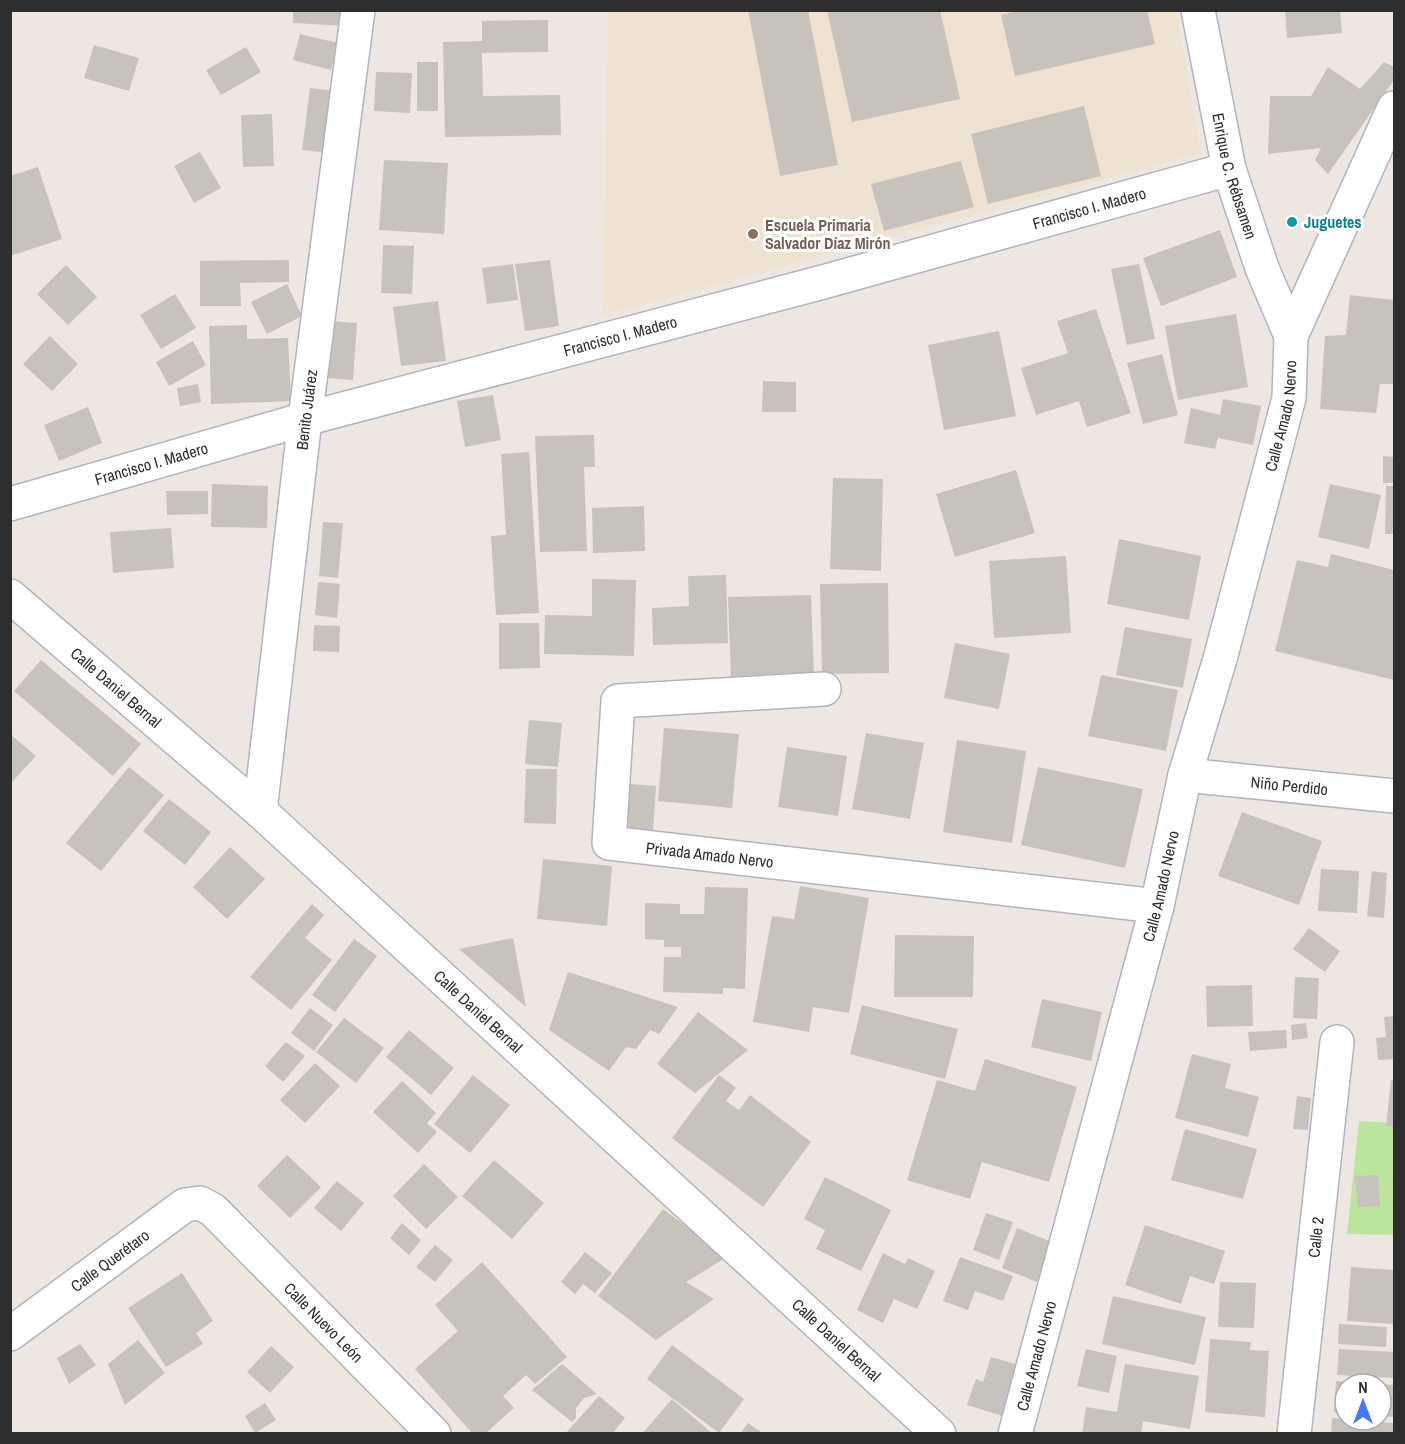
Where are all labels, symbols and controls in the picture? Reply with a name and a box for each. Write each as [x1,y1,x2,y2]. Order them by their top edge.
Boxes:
street label: Enrique C. Rébsamen [1207,111,1263,242]
street label: Francisco I. Madero [1030,182,1148,234]
place label: Juguetes [1304,211,1362,233]
place label: Escuela Primaria Salvador Díaz Mirón [765,214,890,254]
marker: Juguetes [1285,215,1299,229]
marker: Escuela Primaria Salvador Díaz Mirón [746,227,760,241]
street label: Francisco I. Madero [561,310,679,361]
street label: Calle Amado Nervo [1259,360,1301,474]
street label: Benito Juárez [291,368,322,451]
street label: Francisco I. Madero [92,437,210,490]
street label: Calle Daniel Bernal [66,642,166,733]
street label: Niño Perdido [1250,771,1329,800]
street label: Calle Amado Nervo [1137,829,1184,944]
street label: Privada Amado Nervo [645,836,775,873]
street label: Calle Daniel Bernal [429,965,527,1058]
street label: Calle 2 [1302,1216,1329,1259]
street label: Calle Querétaro [66,1224,154,1297]
street label: Calle Nuevo León [279,1277,368,1367]
street label: Calle Daniel Bernal [787,1294,886,1386]
street label: Calle Amado Nervo [1011,1298,1061,1413]
north arrow [1333,1372,1393,1432]
text: N [1358,1376,1368,1398]

